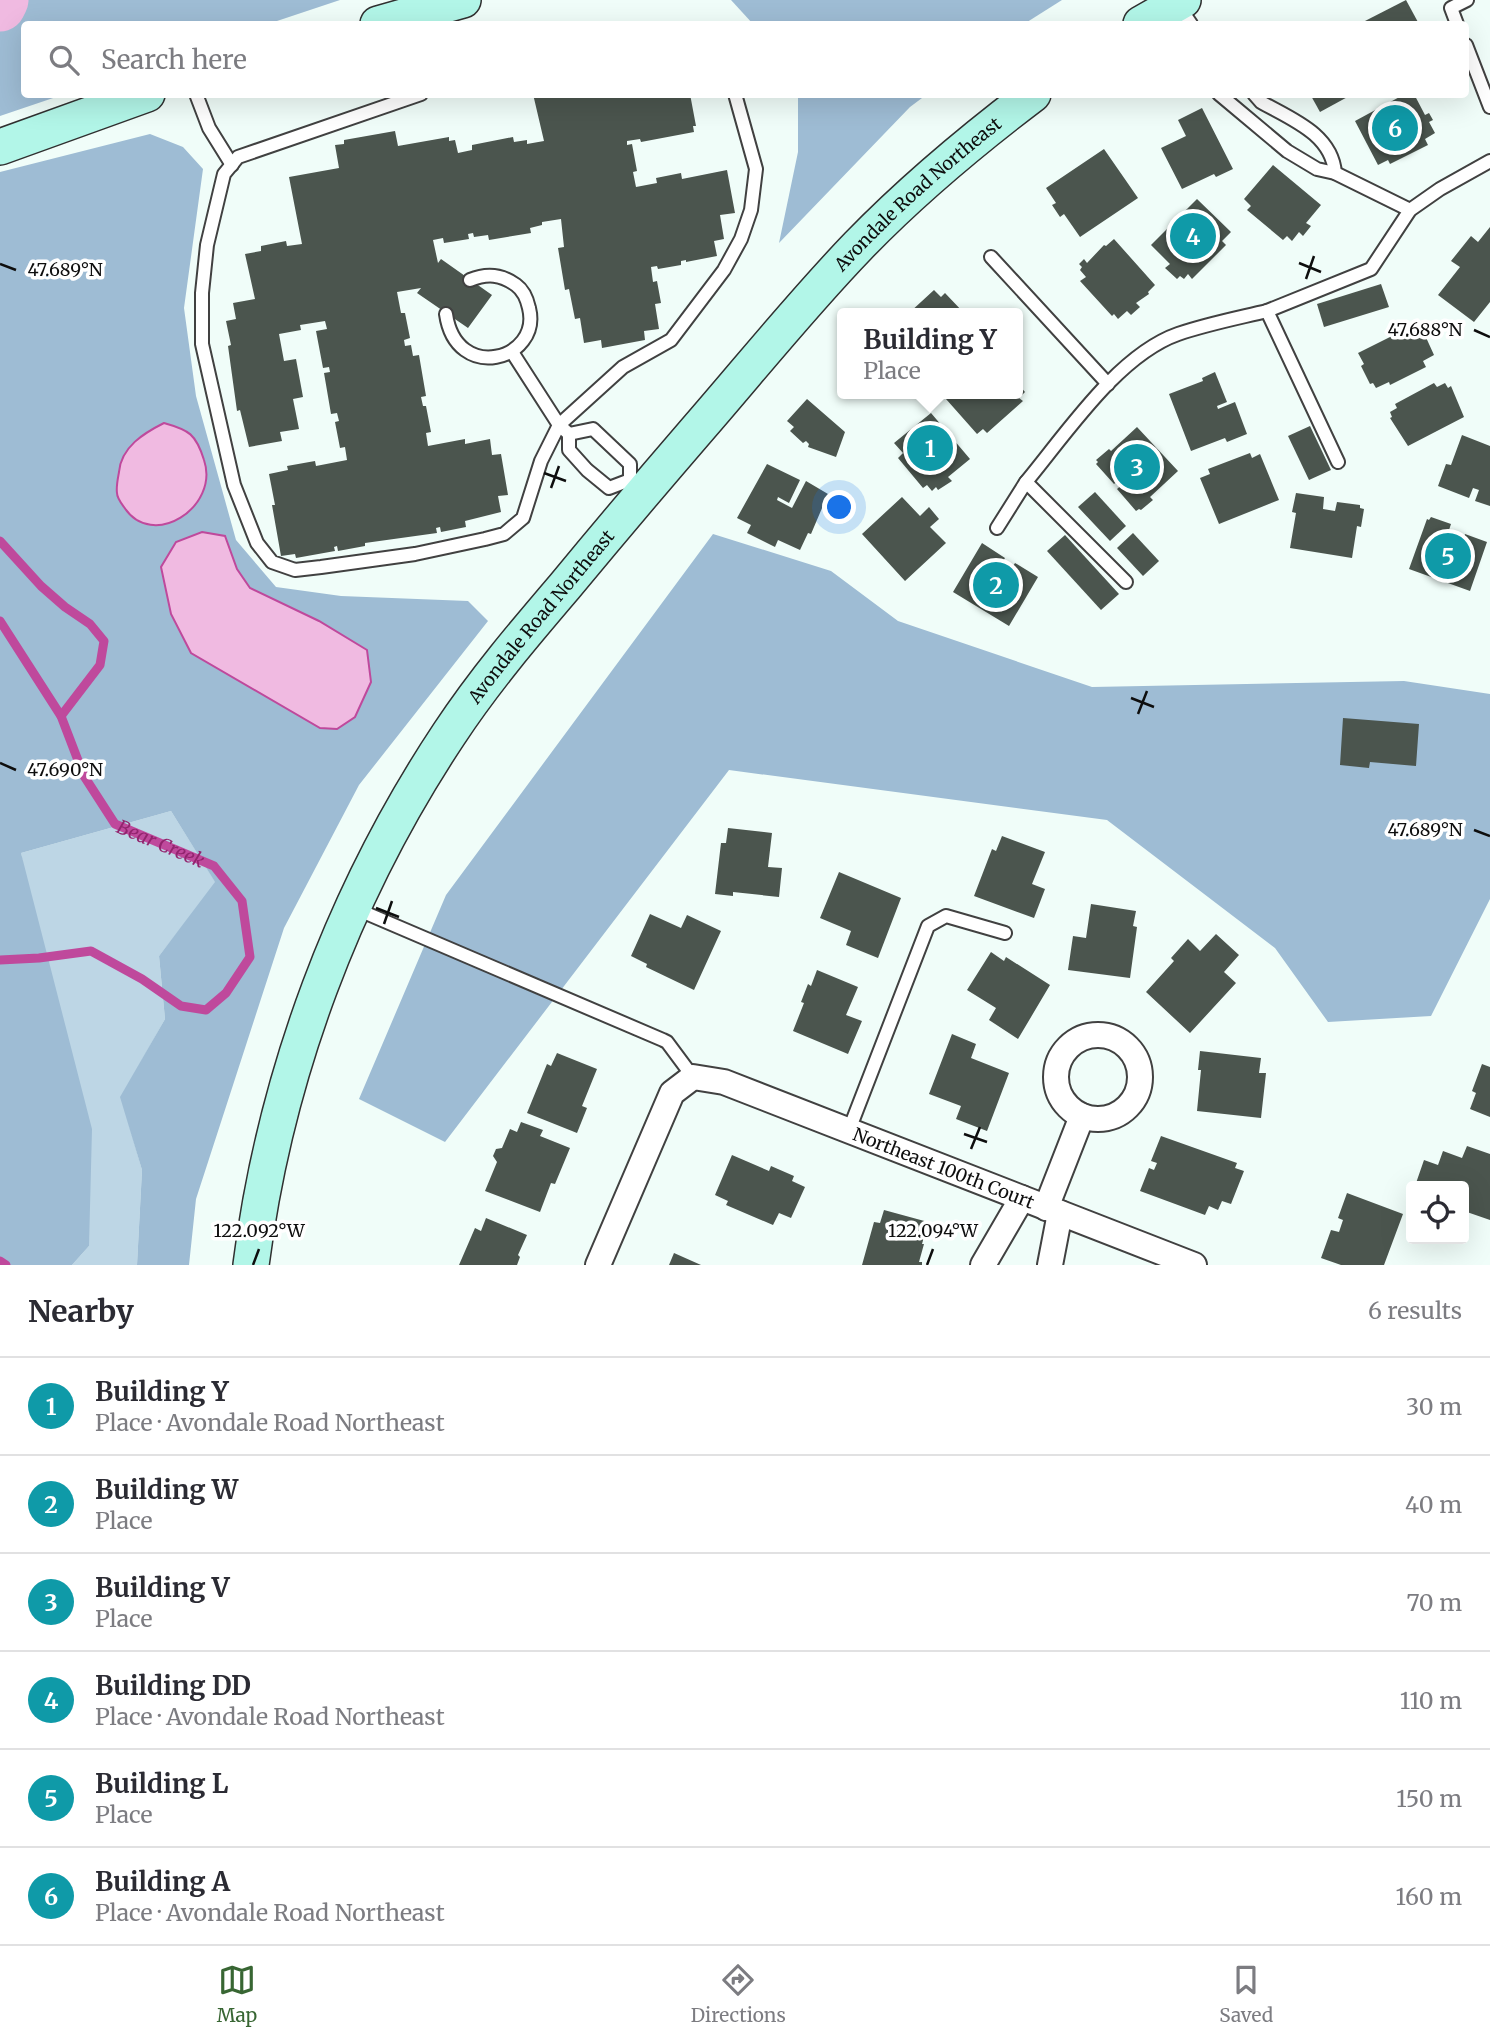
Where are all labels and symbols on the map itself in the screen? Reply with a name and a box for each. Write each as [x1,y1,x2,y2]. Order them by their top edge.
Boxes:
pin: 6 [1372,102,1418,154]
street label: Avondale Road Northeast [828,112,1006,276]
pin: 4 [1170,210,1216,262]
text: 47.689°N [27,258,103,281]
text: 47.688°N [1387,318,1463,341]
pin: 1 [907,422,953,474]
pin: 3 [1114,441,1160,493]
your location [822,490,856,524]
street label: Avondale Road Northeast [462,525,619,709]
pin: 5 [1425,530,1471,582]
pin: 2 [973,559,1019,611]
text: 47.690°N [27,758,103,781]
water label: Bear Creek [113,814,209,873]
text: 47.689°N [1387,818,1463,841]
street label: Northeast 100th Court [850,1122,1038,1213]
text: 122.092°W [213,1219,306,1242]
text: 122.094°W [888,1219,979,1242]

